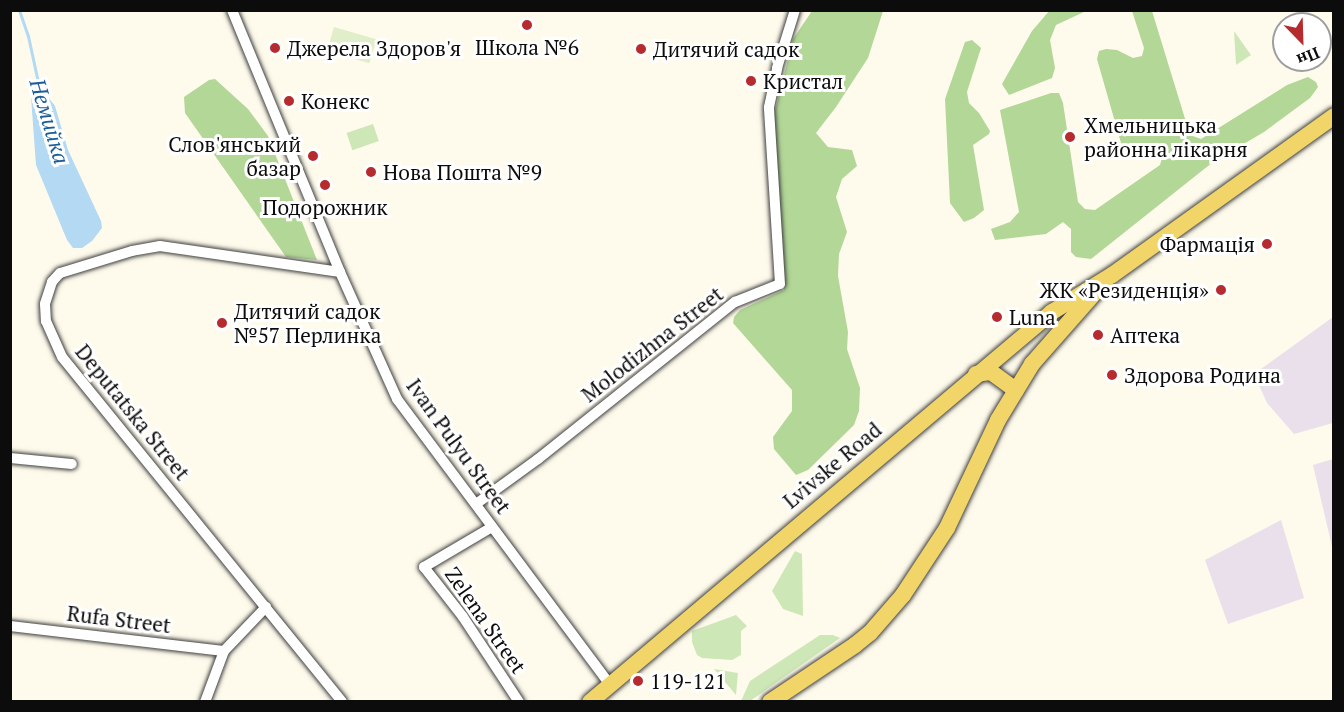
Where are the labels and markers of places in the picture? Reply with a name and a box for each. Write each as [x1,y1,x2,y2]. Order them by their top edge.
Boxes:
marker: Школа №6 [520,18,534,32]
place label: Школа №6 [475,34,579,60]
place label: Джерела Здоров'я [287,35,461,61]
place label: Дитячий садок [653,36,799,62]
marker: Джерела Здоров'я [268,41,282,55]
marker: Дитячий садок [634,42,648,56]
place label: Кристал [763,68,843,94]
marker: Кристал [744,74,758,88]
place label: Конекс [301,88,370,114]
marker: Конекс [282,94,296,108]
place label: Хмельницька районна лікарня [1084,112,1248,162]
marker: Хмельницька районна лікарня [1061,128,1079,146]
place label: Слов'янський базар [168,131,301,181]
marker: Слов'янський базар [306,149,320,163]
place label: Нова Пошта №9 [383,159,542,185]
marker: Нова Пошта №9 [364,165,378,179]
marker: Подорожник [318,178,332,192]
place label: Подорожник [262,194,388,220]
place label: Фармація [1160,231,1255,257]
marker: Фармація [1260,237,1274,251]
place label: ЖК «Резиденція» [1040,277,1209,303]
marker: ЖК «Резиденція» [1214,283,1228,297]
place label: Дитячий садок №57 Перлинка [234,298,381,348]
place label: Luna [1009,304,1056,330]
marker: Luna [990,310,1004,324]
marker: Дитячий садок №57 Перлинка [215,316,229,330]
place label: Аптека [1110,322,1180,348]
marker: Аптека [1091,328,1105,342]
place label: Здорова Родина [1124,362,1281,388]
marker: Здорова Родина [1105,368,1119,382]
place label: 119-121 [650,668,726,694]
marker: 119-121 [631,674,645,688]

